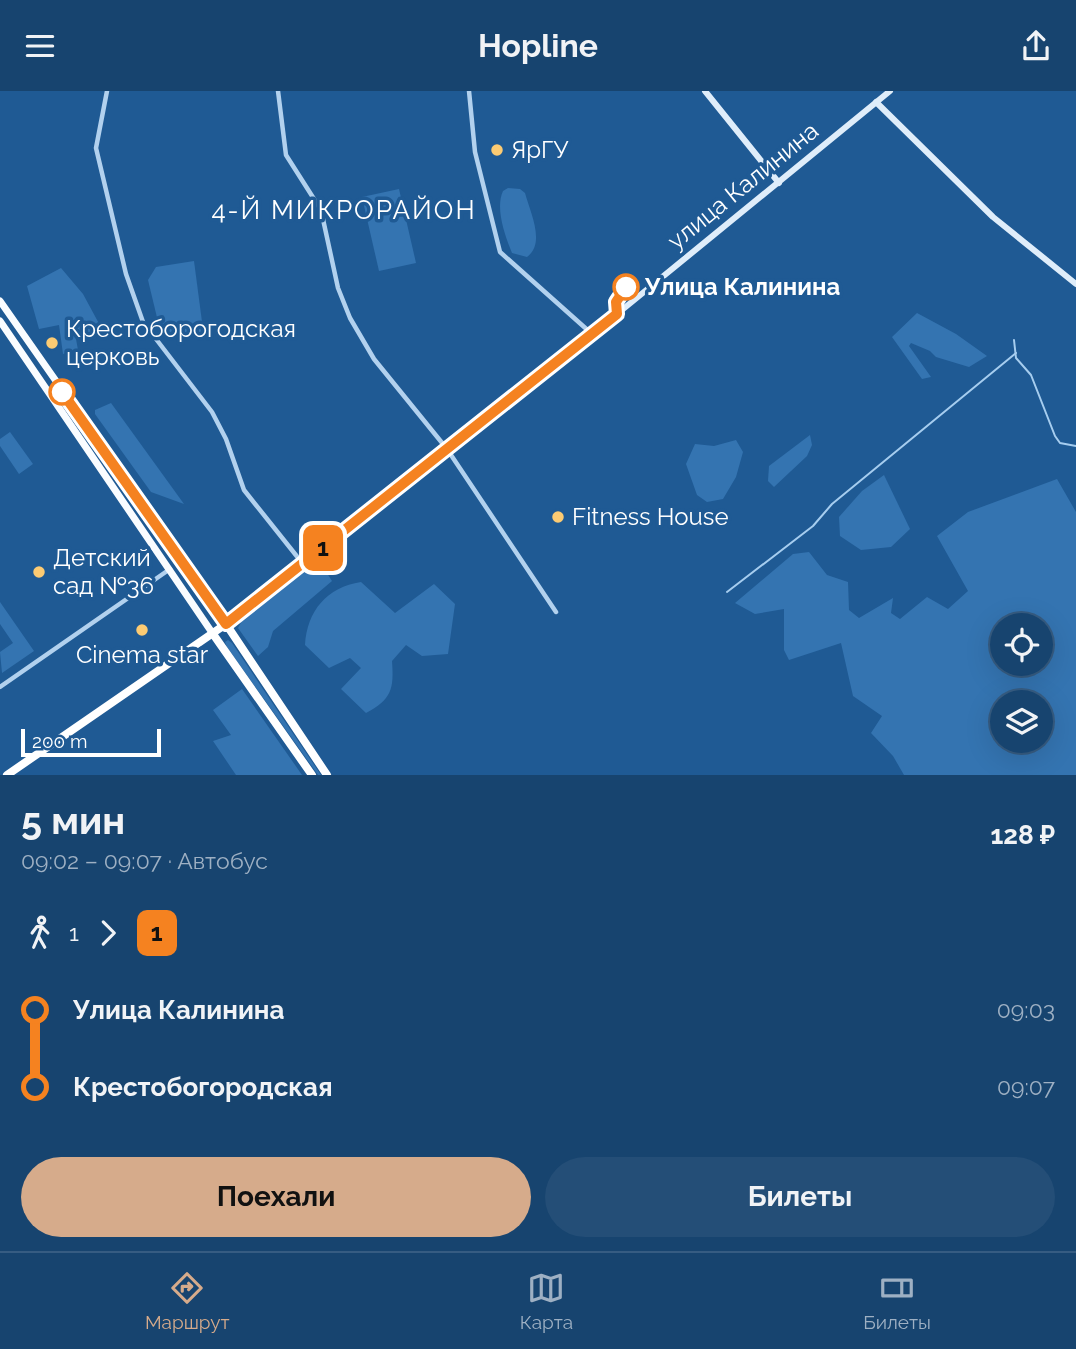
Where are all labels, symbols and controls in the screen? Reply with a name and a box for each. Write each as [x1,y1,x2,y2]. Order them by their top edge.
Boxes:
icon: menu [21,27,59,65]
text: Hopline [478,27,598,64]
icon: share [1017,27,1055,65]
street label: улица Калинина [661,116,824,255]
place label: ЯрГУ [511,135,568,164]
marker: ЯрГУ [489,142,505,158]
district label: 4-Й МИКРОРАЙОН [211,195,477,225]
place label: Улица Калинина [644,272,840,301]
marker: Улица Калинина [613,274,639,300]
place label: Крестоборогодская церковь [66,314,296,371]
marker: Крестоборогодская церковь [44,335,60,351]
unlabelled marker [49,379,75,405]
place label: Fitness House [572,502,729,531]
marker: Fitness House [550,509,566,525]
line badge: 1 [300,525,346,571]
text: 1 [317,533,329,562]
place label: Детский сад №36 [53,543,154,600]
marker: Детский сад №36 [31,564,47,580]
map controls [990,613,1053,753]
button: locate [990,613,1053,676]
marker: Cinema star [134,622,150,638]
place label: Cinema star [76,640,209,669]
button: layers [990,690,1053,753]
scale bar [21,726,161,758]
text: 200 m [32,730,87,752]
text: 5 мин [21,798,125,843]
text: 128 ₽ [990,820,1055,850]
text: 09:02 – 09:07 · Автобус [21,847,268,874]
icon: walk [21,914,59,952]
icon: forward [89,914,127,952]
text: 1 [151,918,163,947]
text: 1 [69,919,79,946]
text: Улица Калинина [73,995,284,1025]
text: 09:03 [997,996,1055,1023]
text: Крестобогородская [73,1072,333,1102]
text: 09:07 [997,1073,1055,1100]
button: Поехали [21,1157,531,1237]
button: Билеты [545,1157,1055,1237]
tab: Маршрут [145,1269,230,1333]
tab: Карта [520,1269,573,1333]
tab: Билеты [863,1269,931,1333]

